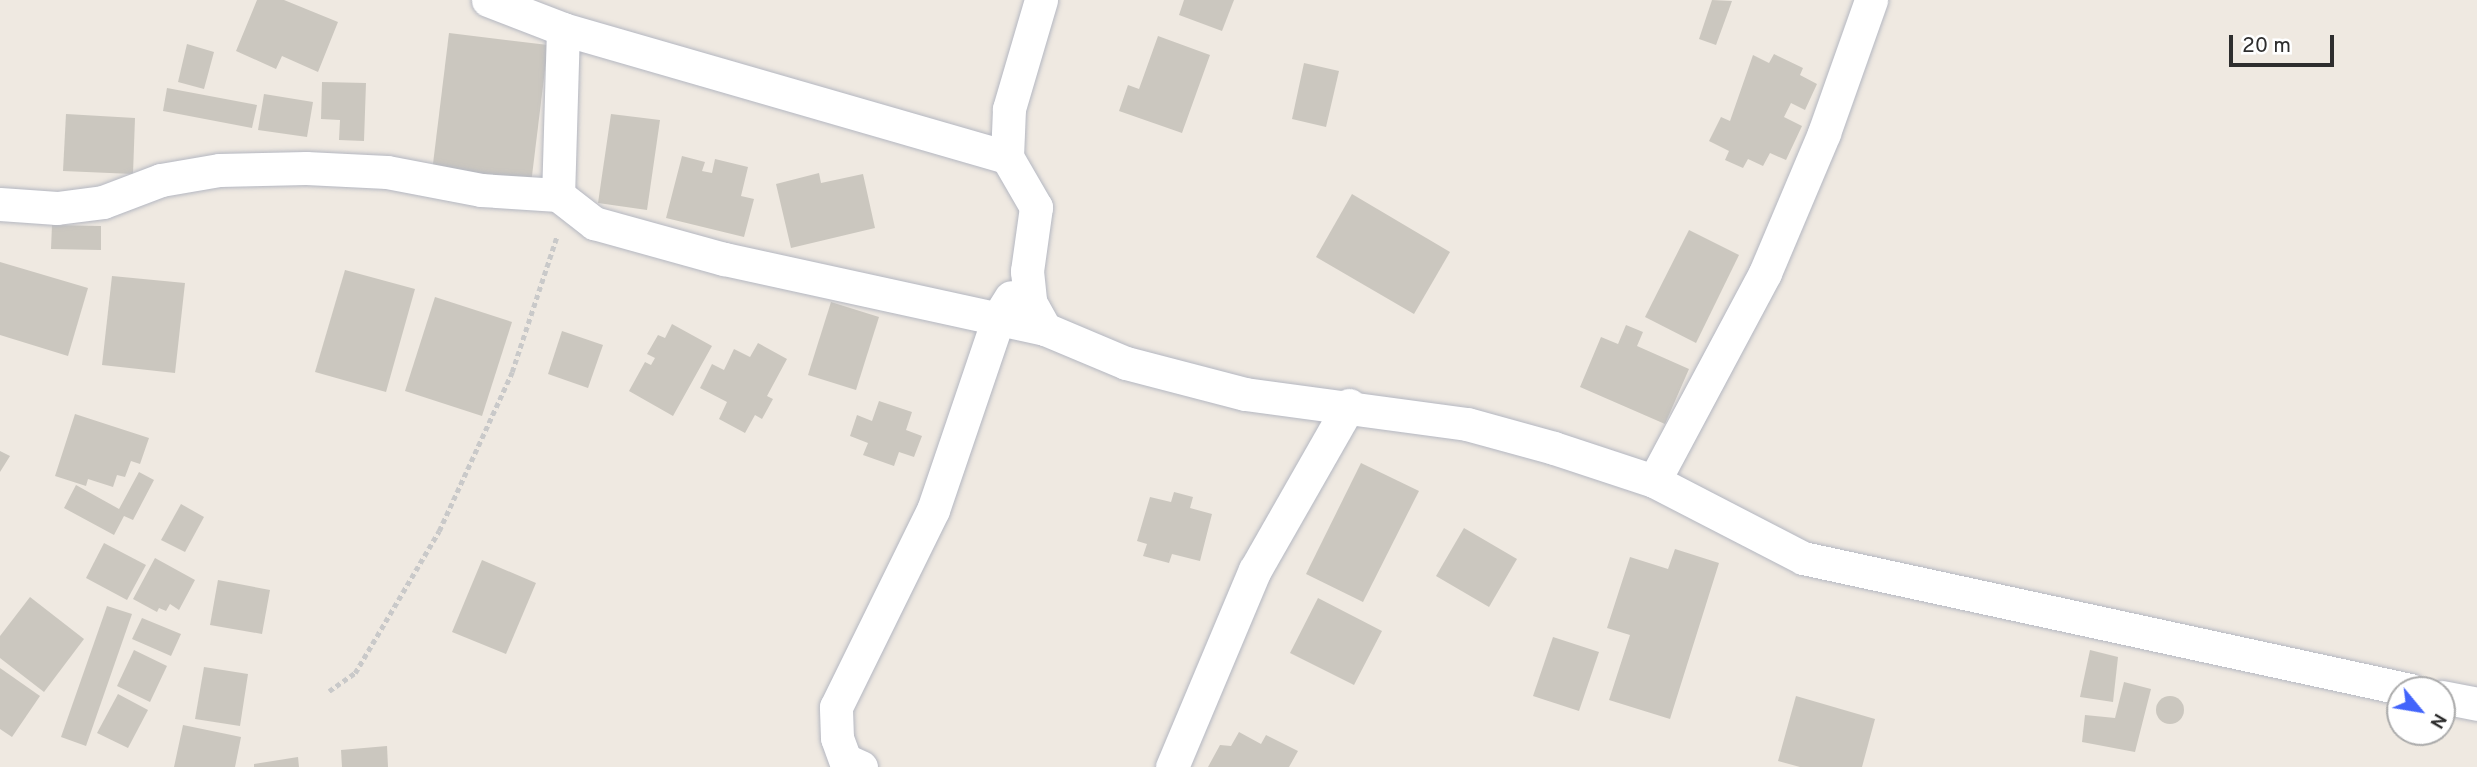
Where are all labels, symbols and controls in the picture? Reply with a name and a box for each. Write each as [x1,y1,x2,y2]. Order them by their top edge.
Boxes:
scale bar [2232,21,2337,65]
text: 20 m [2242,33,2291,60]
north arrow [2386,676,2456,746]
text: N [2424,709,2451,732]

